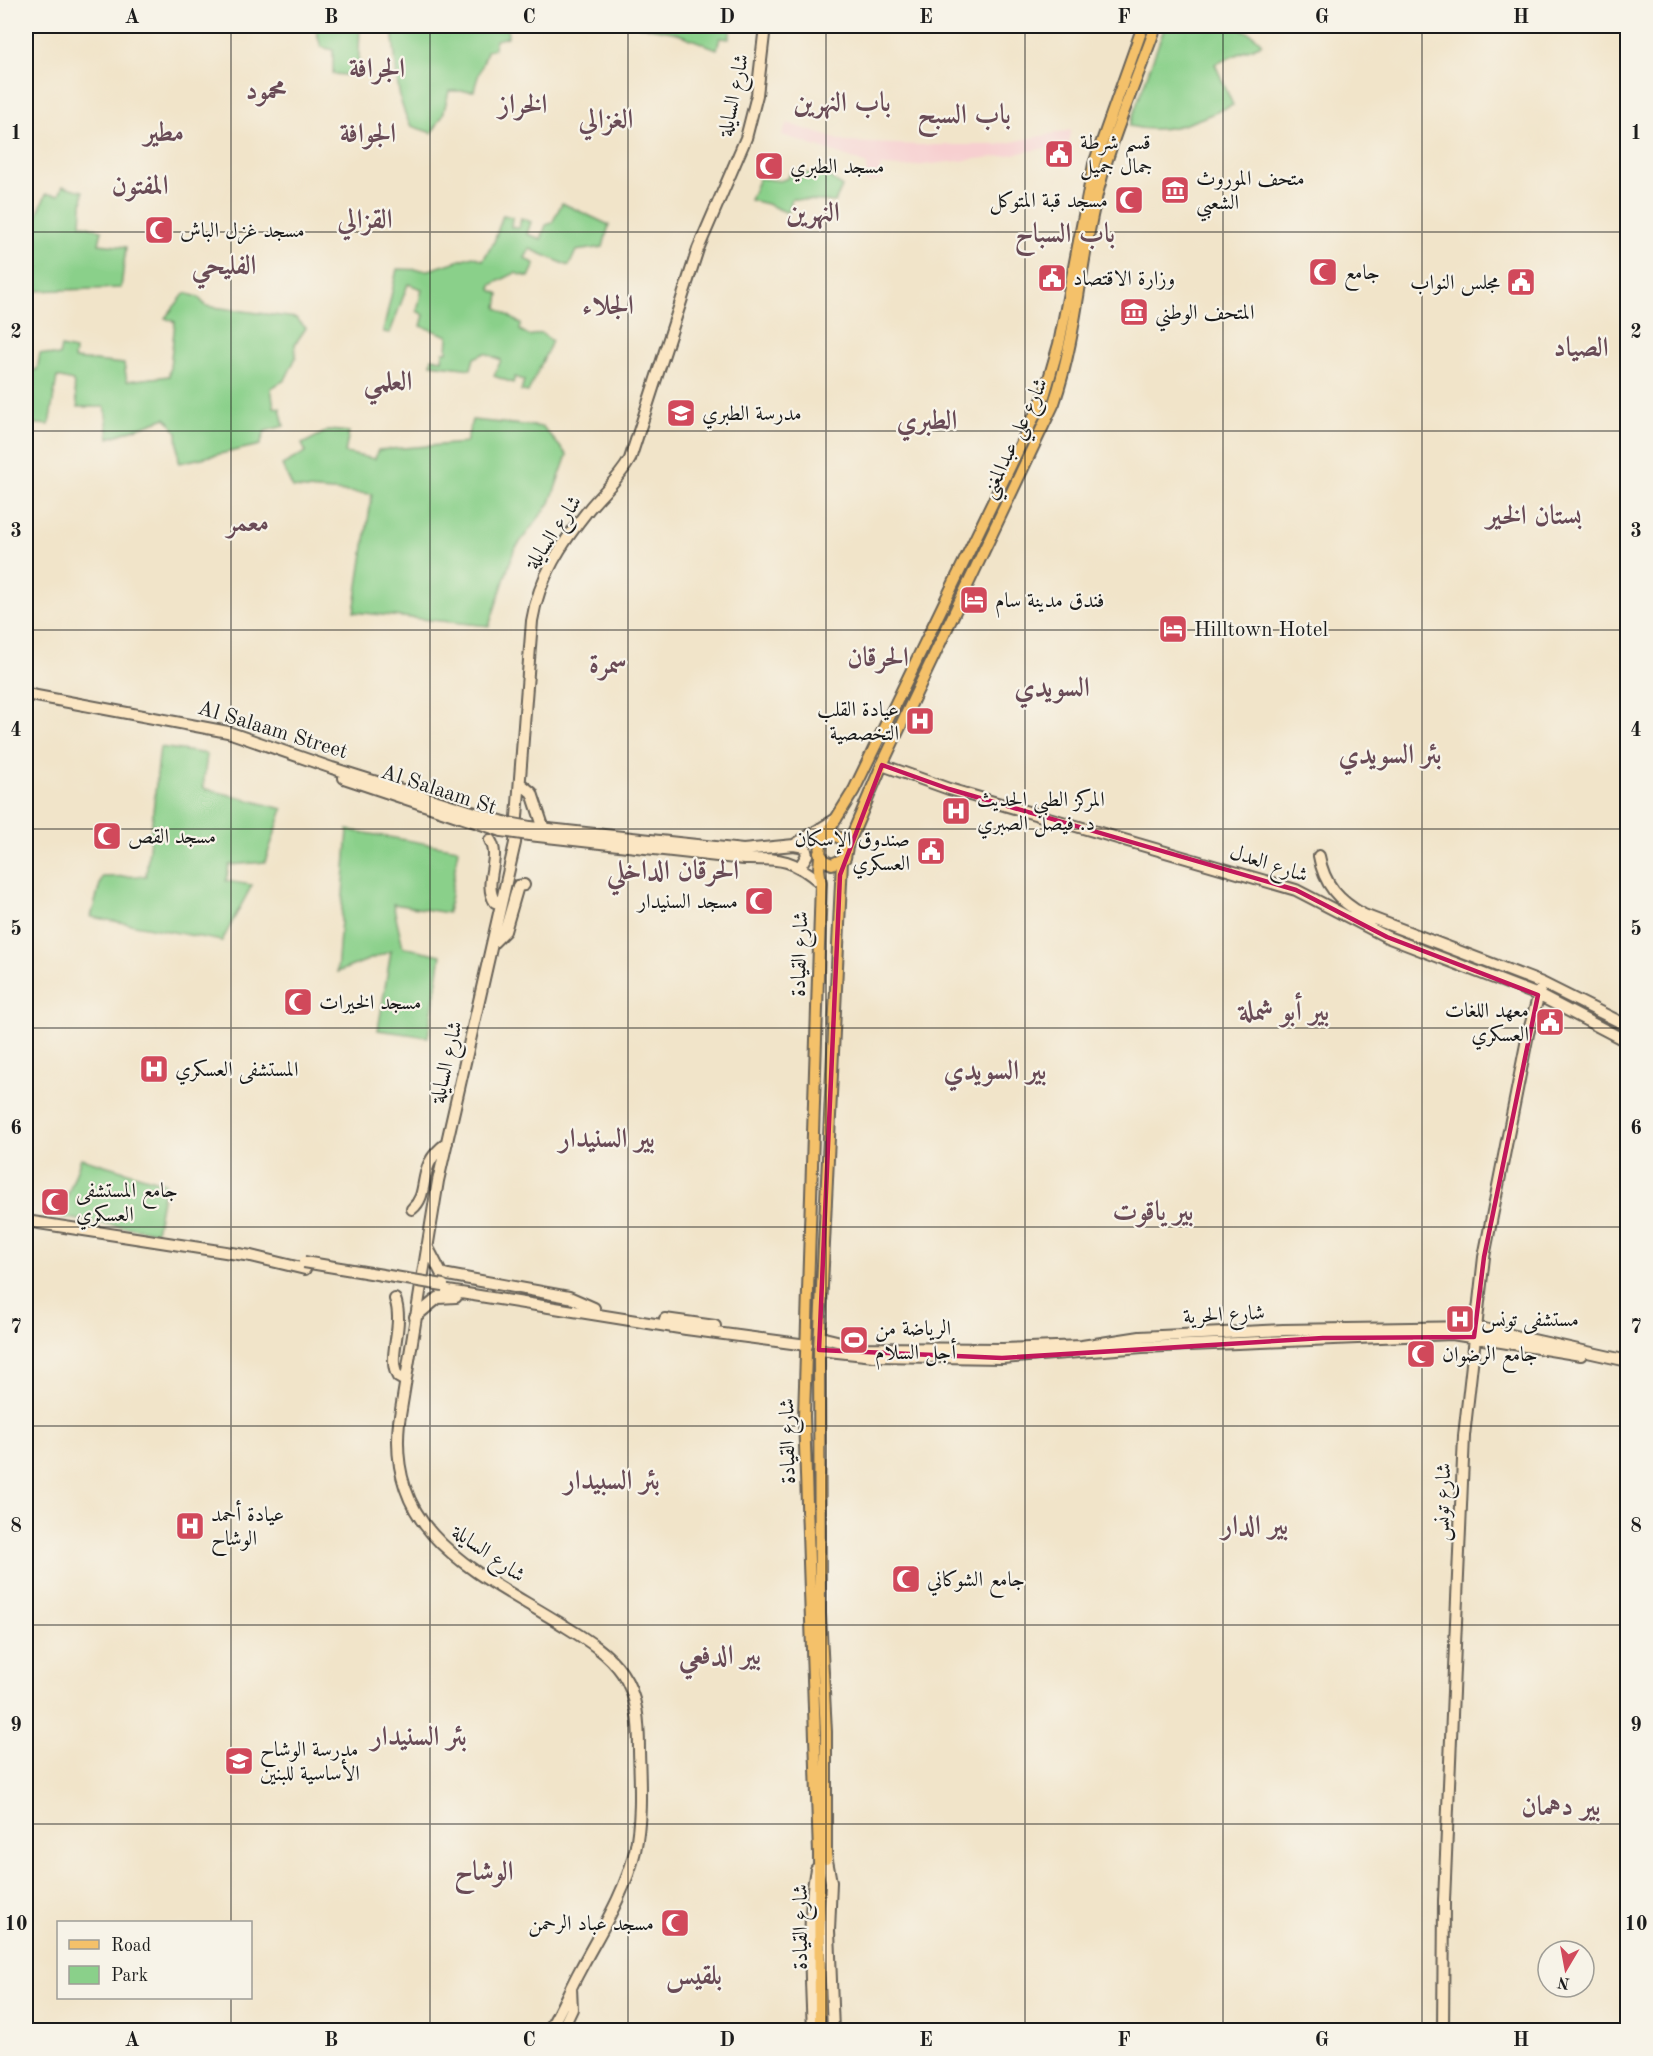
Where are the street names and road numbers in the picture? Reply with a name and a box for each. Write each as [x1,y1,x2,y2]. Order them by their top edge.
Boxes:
street label: شارع السايلة [715,52,759,141]
street label: شارع علي عبدالمغني [978,375,1060,506]
street label: شارع السايلة [522,492,591,578]
street label: Al Salaam Street [195,698,350,763]
street label: Al Salaam St [378,762,499,819]
street label: شارع العدل [1225,842,1310,893]
street label: شارع القيادة [789,911,818,997]
street label: شارع السايلة [428,1019,473,1108]
street label: شارع الحرية [1183,1303,1266,1334]
street label: شارع القيادة [777,1398,806,1484]
street label: شارع تونس [1432,1463,1461,1542]
street label: شارع السايلة [444,1521,528,1592]
street label: شارع القيادة [791,1884,818,1970]

